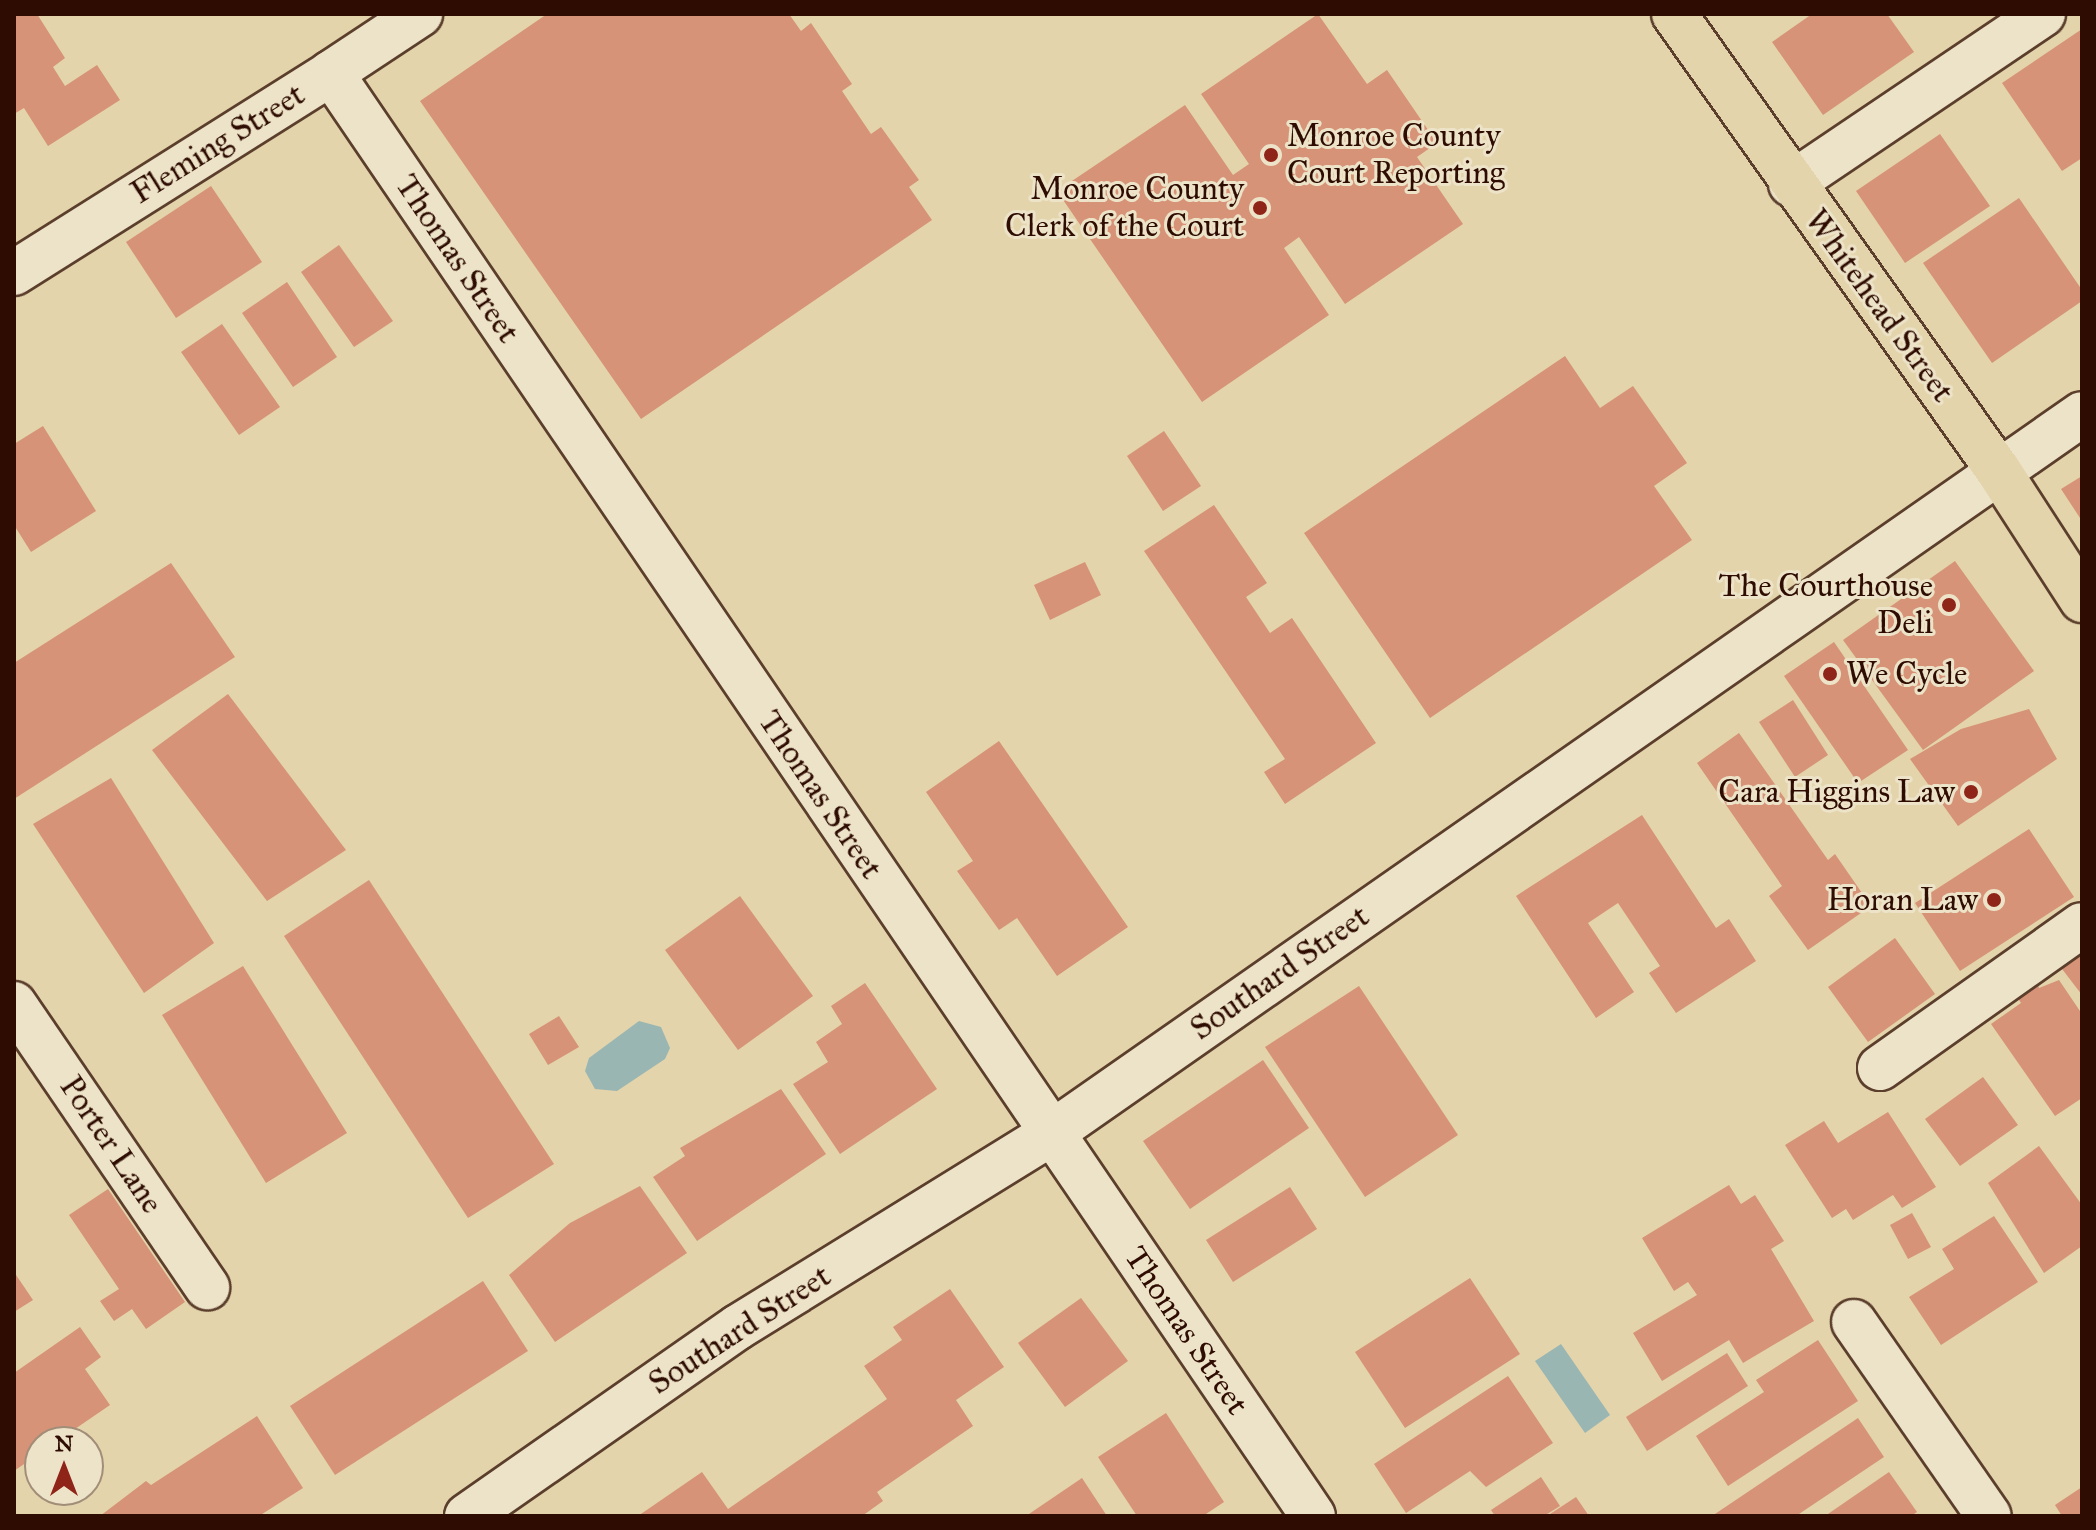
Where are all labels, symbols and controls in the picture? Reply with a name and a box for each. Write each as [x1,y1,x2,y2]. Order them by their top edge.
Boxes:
street label: Fleming Street [124,75,312,213]
place label: Monroe County Court Reporting [1287,118,1505,193]
marker: Monroe County Court Reporting [1262,146,1280,164]
street label: Thomas Street [387,168,527,350]
place label: Monroe County Clerk of the Court [1005,171,1244,246]
marker: Monroe County Clerk of the Court [1251,199,1269,217]
street label: Whitehead Street [1796,202,1962,410]
place label: The Courthouse Deli [1719,568,1933,643]
marker: The Courthouse Deli [1940,596,1958,614]
place label: We Cycle [1846,655,1967,693]
marker: We Cycle [1821,665,1839,683]
street label: Thomas Street [750,704,890,886]
place label: Cara Higgins Law [1718,773,1955,811]
marker: Cara Higgins Law [1962,783,1980,801]
place label: Horan Law [1827,881,1978,919]
marker: Horan Law [1985,891,2003,909]
street label: Southard Street [1183,897,1377,1049]
street label: Porter Lane [51,1069,171,1221]
street label: Thomas Street [1116,1240,1256,1422]
street label: Southard Street [642,1257,838,1403]
north arrow [24,1426,104,1506]
text: N [55,1430,73,1457]

